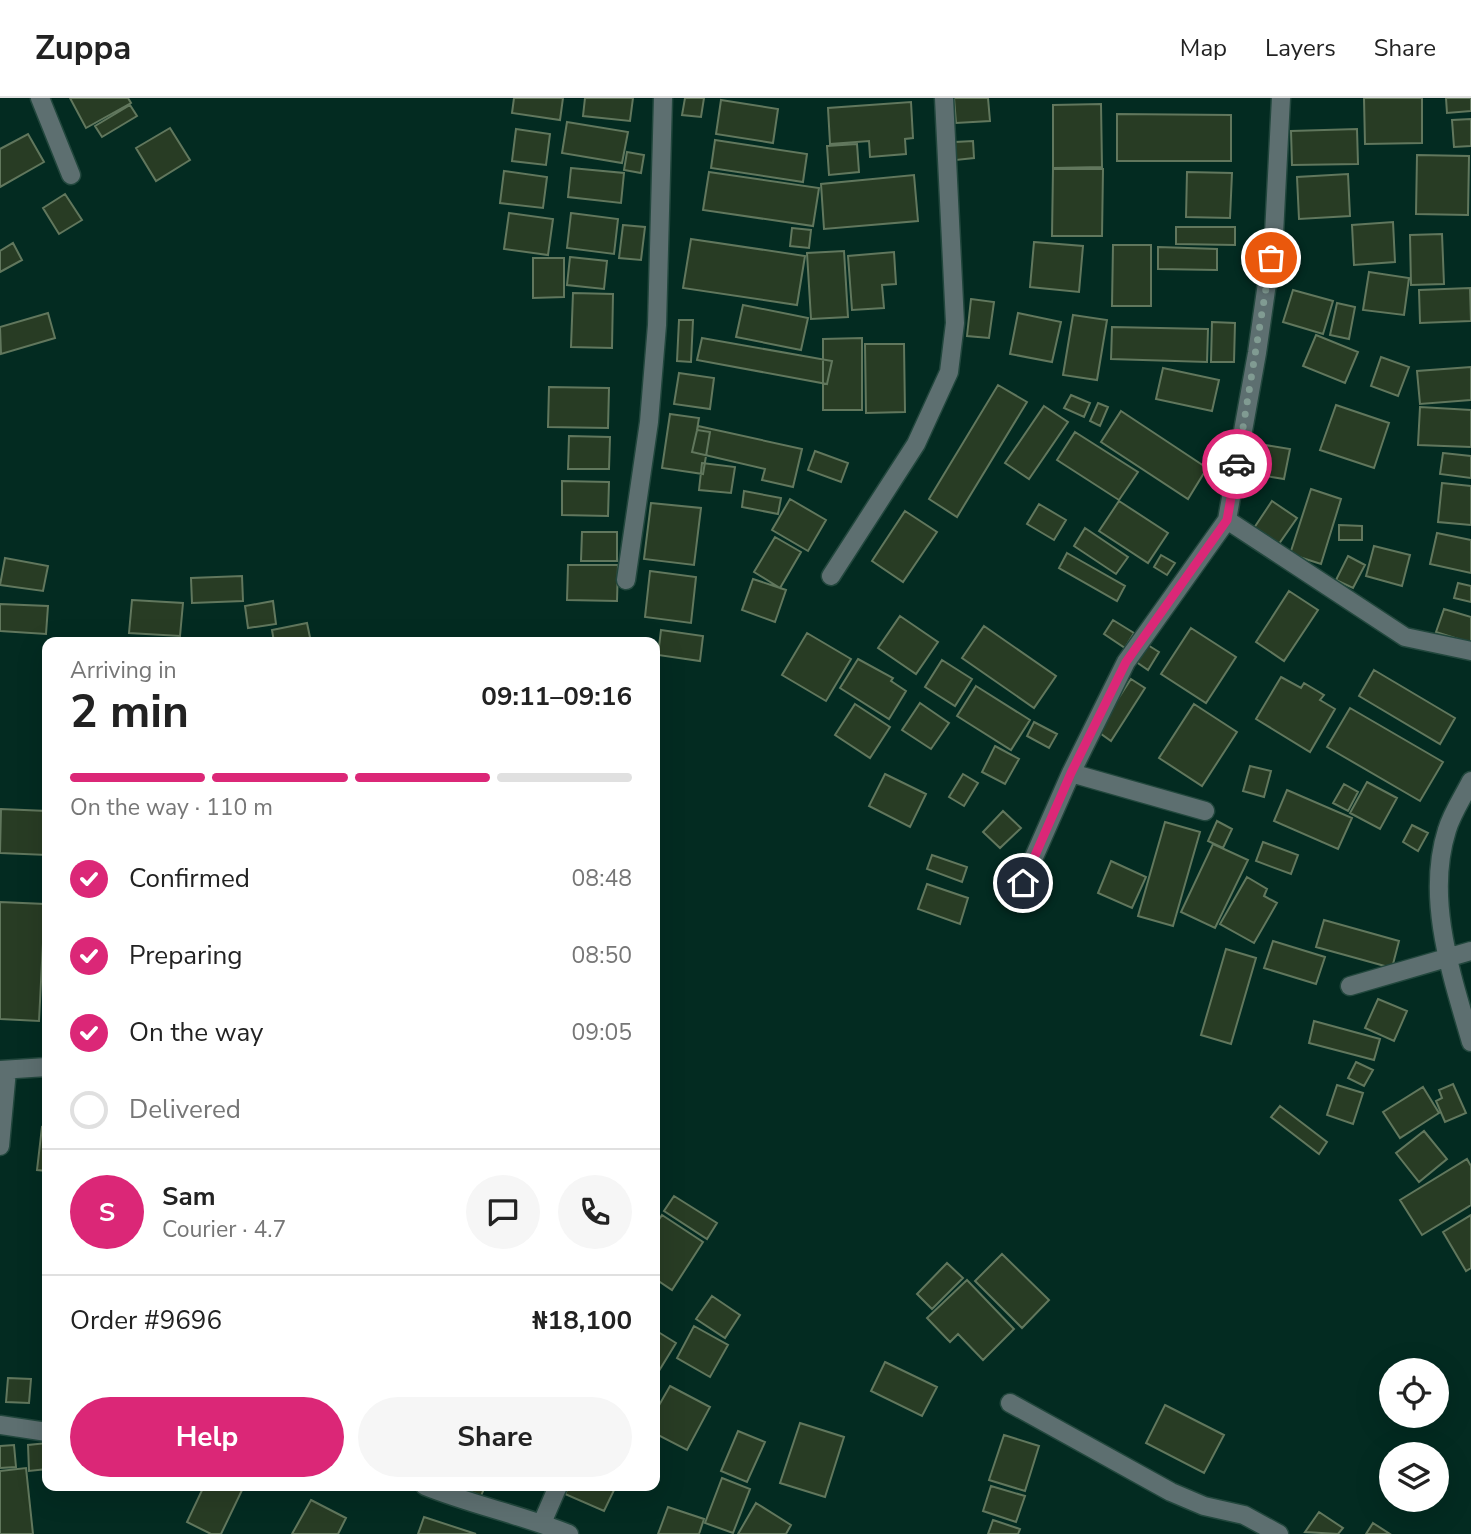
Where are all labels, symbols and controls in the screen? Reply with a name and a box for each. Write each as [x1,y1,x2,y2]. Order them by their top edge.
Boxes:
text: Zuppa [35,26,131,71]
text: Map [1180,32,1227,64]
text: Layers [1265,32,1336,64]
text: Share [1374,32,1436,64]
pin [1241,228,1301,288]
icon: bag [1252,239,1290,277]
courier [1202,429,1272,499]
icon: car [1218,445,1256,483]
text: Arriving in [70,655,177,686]
text: 09:11–09:16 [481,679,632,714]
text: 2 min [70,680,189,743]
text: On the way · 110 m [70,792,273,823]
pin [993,853,1053,913]
icon: check [70,860,108,898]
text: Confirmed [129,861,250,896]
text: 08:48 [572,863,632,894]
icon: home [1004,864,1042,902]
icon: check [70,937,108,975]
text: Preparing [129,938,242,973]
text: 08:50 [572,940,632,971]
icon: check [70,1014,108,1052]
text: On the way [129,1015,263,1050]
text: 09:05 [572,1017,632,1048]
text: Delivered [129,1092,241,1127]
button: chat [466,1175,540,1249]
button: phone [558,1175,632,1249]
text: Sam [162,1179,215,1214]
text: S [99,1195,115,1230]
text: Courier · 4.7 [162,1214,286,1245]
text: Order #9696 [70,1303,222,1338]
text: ₦18,100 [532,1303,632,1338]
map controls [1379,1358,1449,1512]
button: locate [1379,1358,1449,1428]
button: Help [70,1397,344,1477]
button: Share [358,1397,632,1477]
button: layers [1379,1442,1449,1512]

